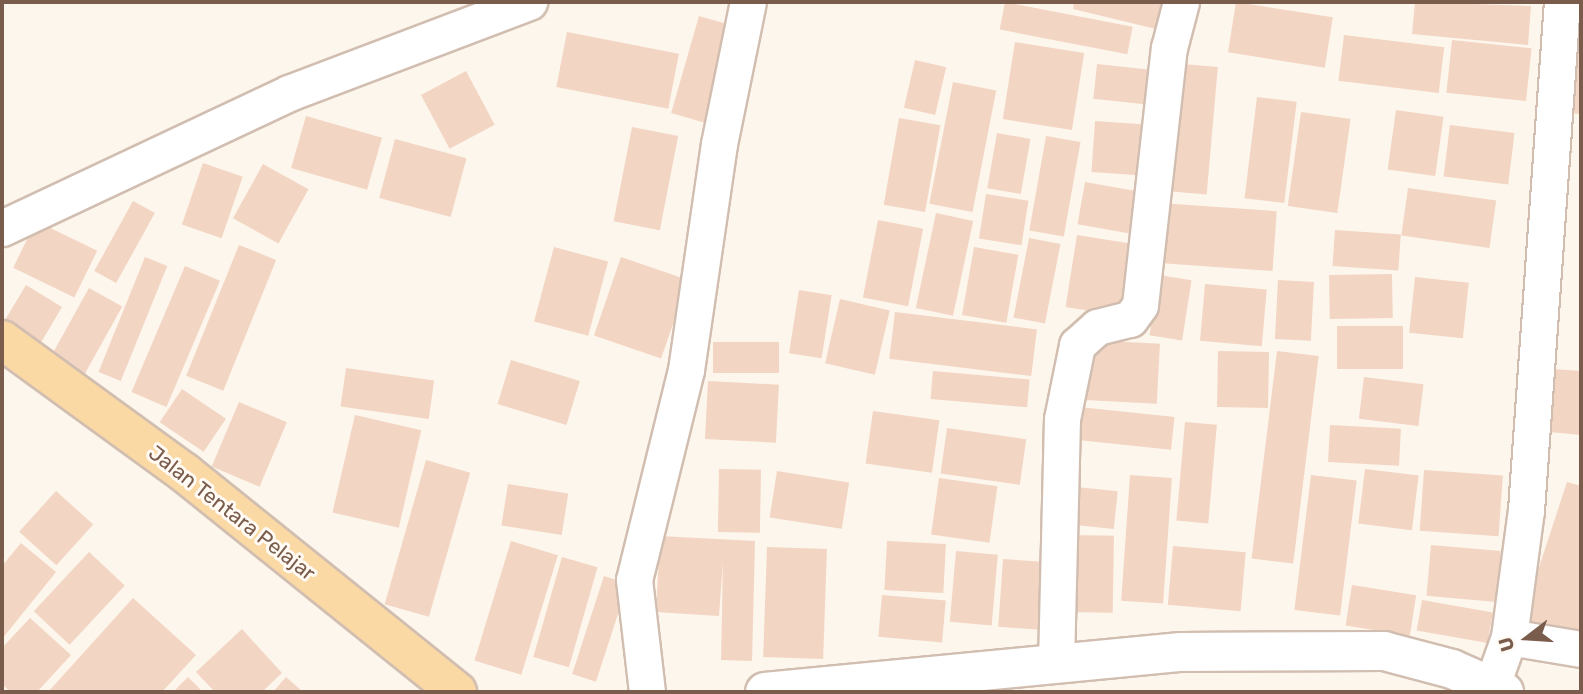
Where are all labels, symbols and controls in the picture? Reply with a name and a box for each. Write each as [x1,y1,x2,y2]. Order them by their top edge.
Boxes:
street label: Jalan Tentara Pelajar [143,440,321,586]
north arrow [1492,603,1562,673]
text: U [1493,634,1519,654]

